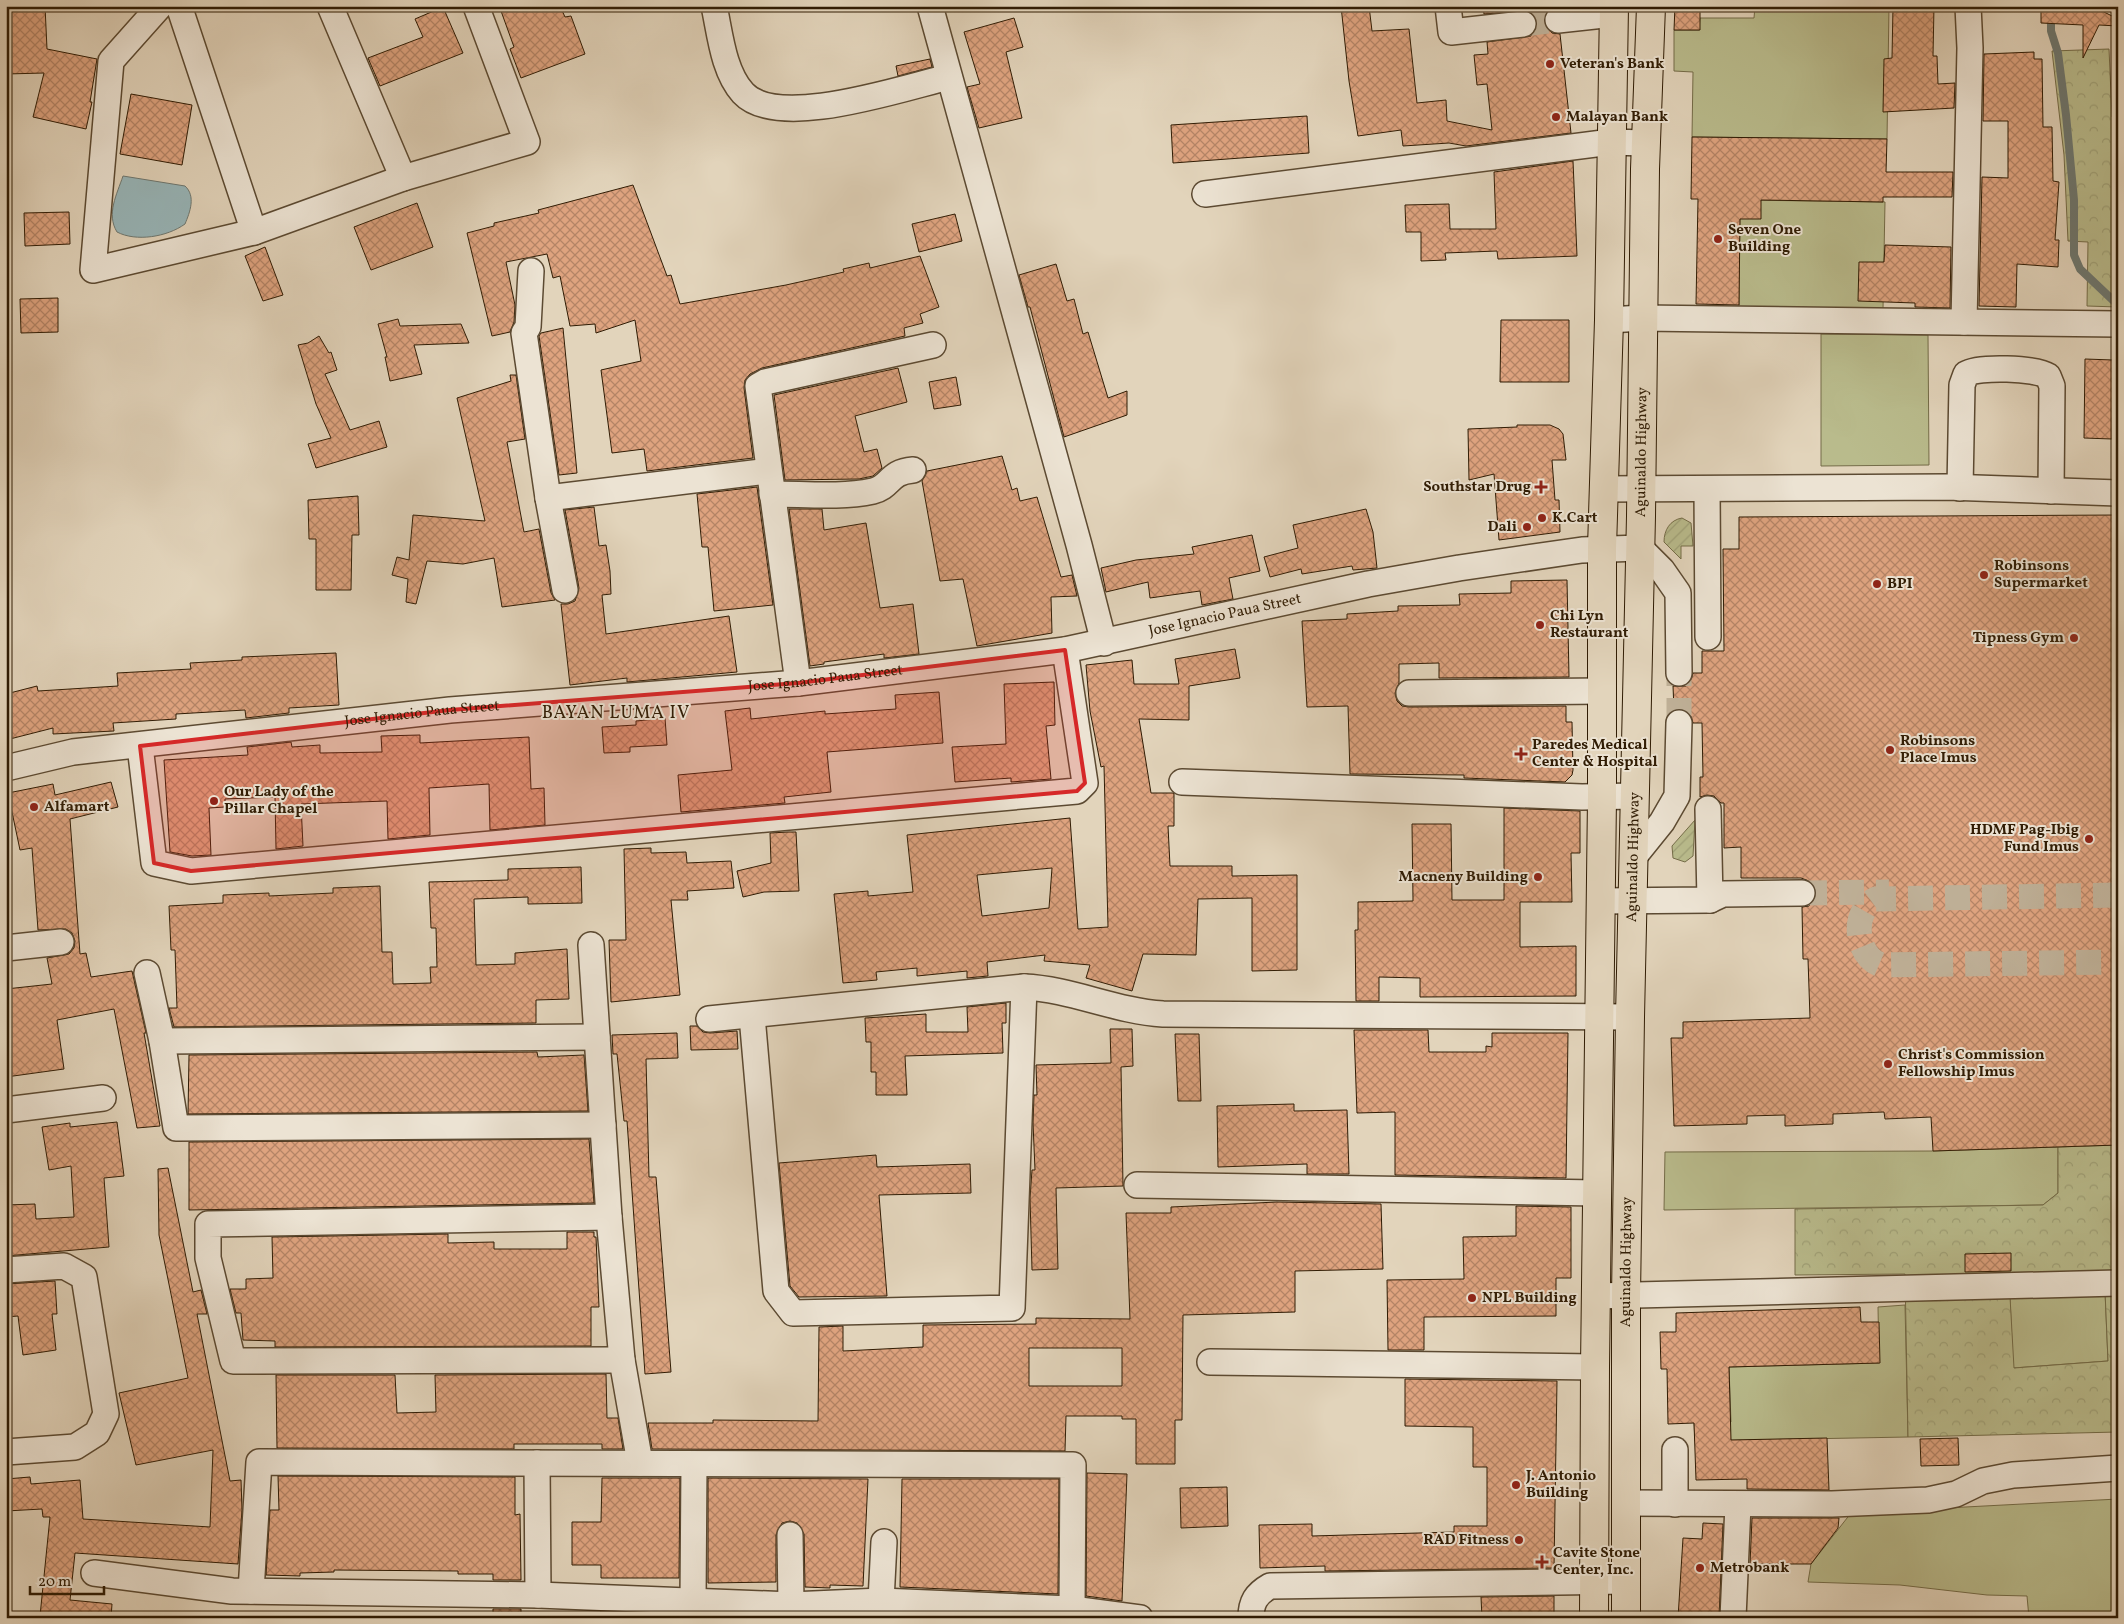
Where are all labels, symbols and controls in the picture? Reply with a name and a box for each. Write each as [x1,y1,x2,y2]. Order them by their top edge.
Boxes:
place label: Veteran's Bank [1560,54,1664,75]
marker: Veteran's Bank [1544,58,1556,70]
place label: Malayan Bank [1566,107,1668,128]
marker: Malayan Bank [1550,111,1562,123]
place label: Seven One Building [1728,220,1801,258]
marker: Seven One Building [1712,233,1724,245]
street label: Aguinaldo Highway [1630,387,1653,517]
place label: Southstar Drug [1423,477,1531,498]
marker: Southstar Drug [1535,481,1547,493]
place label: K.Cart [1552,508,1598,529]
marker: K.Cart [1536,512,1548,524]
place label: Dali [1487,517,1517,538]
marker: Dali [1521,521,1533,533]
place label: Robinsons Supermarket [1994,556,2088,594]
marker: Robinsons Supermarket [1978,569,1990,581]
place label: BPI [1887,574,1913,595]
marker: BPI [1871,578,1883,590]
street label: Jose Ignacio Paua Street [1147,588,1303,642]
place label: Chi Lyn Restaurant [1550,606,1629,644]
marker: Chi Lyn Restaurant [1534,619,1546,631]
place label: Tipness Gym [1972,628,2064,649]
marker: Tipness Gym [2068,632,2080,644]
street label: Jose Ignacio Paua Street [747,660,904,697]
street label: Jose Ignacio Paua Street [343,696,500,732]
district label: BAYAN LUMA IV [542,701,690,726]
place label: Robinsons Place Imus [1900,731,1977,769]
place label: Paredes Medical Center & Hospital [1532,735,1658,773]
marker: Robinsons Place Imus [1884,744,1896,756]
marker: Paredes Medical Center & Hospital [1514,747,1528,761]
place label: Our Lady of the Pillar Chapel [224,782,334,820]
street label: Aguinaldo Highway [1622,792,1645,922]
marker: Our Lady of the Pillar Chapel [208,795,220,807]
place label: Alfamart [44,797,110,818]
marker: Alfamart [28,801,40,813]
place label: HDMF Pag-Ibig Fund Imus [1970,820,2079,858]
marker: HDMF Pag-Ibig Fund Imus [2083,833,2095,845]
place label: Macneny Building [1398,867,1528,888]
marker: Macneny Building [1532,871,1544,883]
place label: Christ's Commission Fellowship Imus [1898,1045,2045,1083]
marker: Christ's Commission Fellowship Imus [1882,1058,1894,1070]
street label: Aguinaldo Highway [1616,1197,1638,1327]
place label: NPL Building [1482,1288,1577,1309]
marker: NPL Building [1466,1292,1478,1304]
place label: J. Antonio Building [1525,1466,1596,1504]
marker: J. Antonio Building [1510,1479,1522,1491]
place label: RAD Fitness [1423,1530,1509,1551]
marker: RAD Fitness [1513,1534,1525,1546]
place label: Cavite Stone Center, Inc. [1553,1543,1640,1581]
marker: Cavite Stone Center, Inc. [1535,1555,1549,1569]
place label: Metrobank [1710,1558,1789,1579]
marker: Metrobank [1694,1562,1706,1574]
scale bar [30,1564,104,1596]
text: 20 m [38,1572,71,1593]

